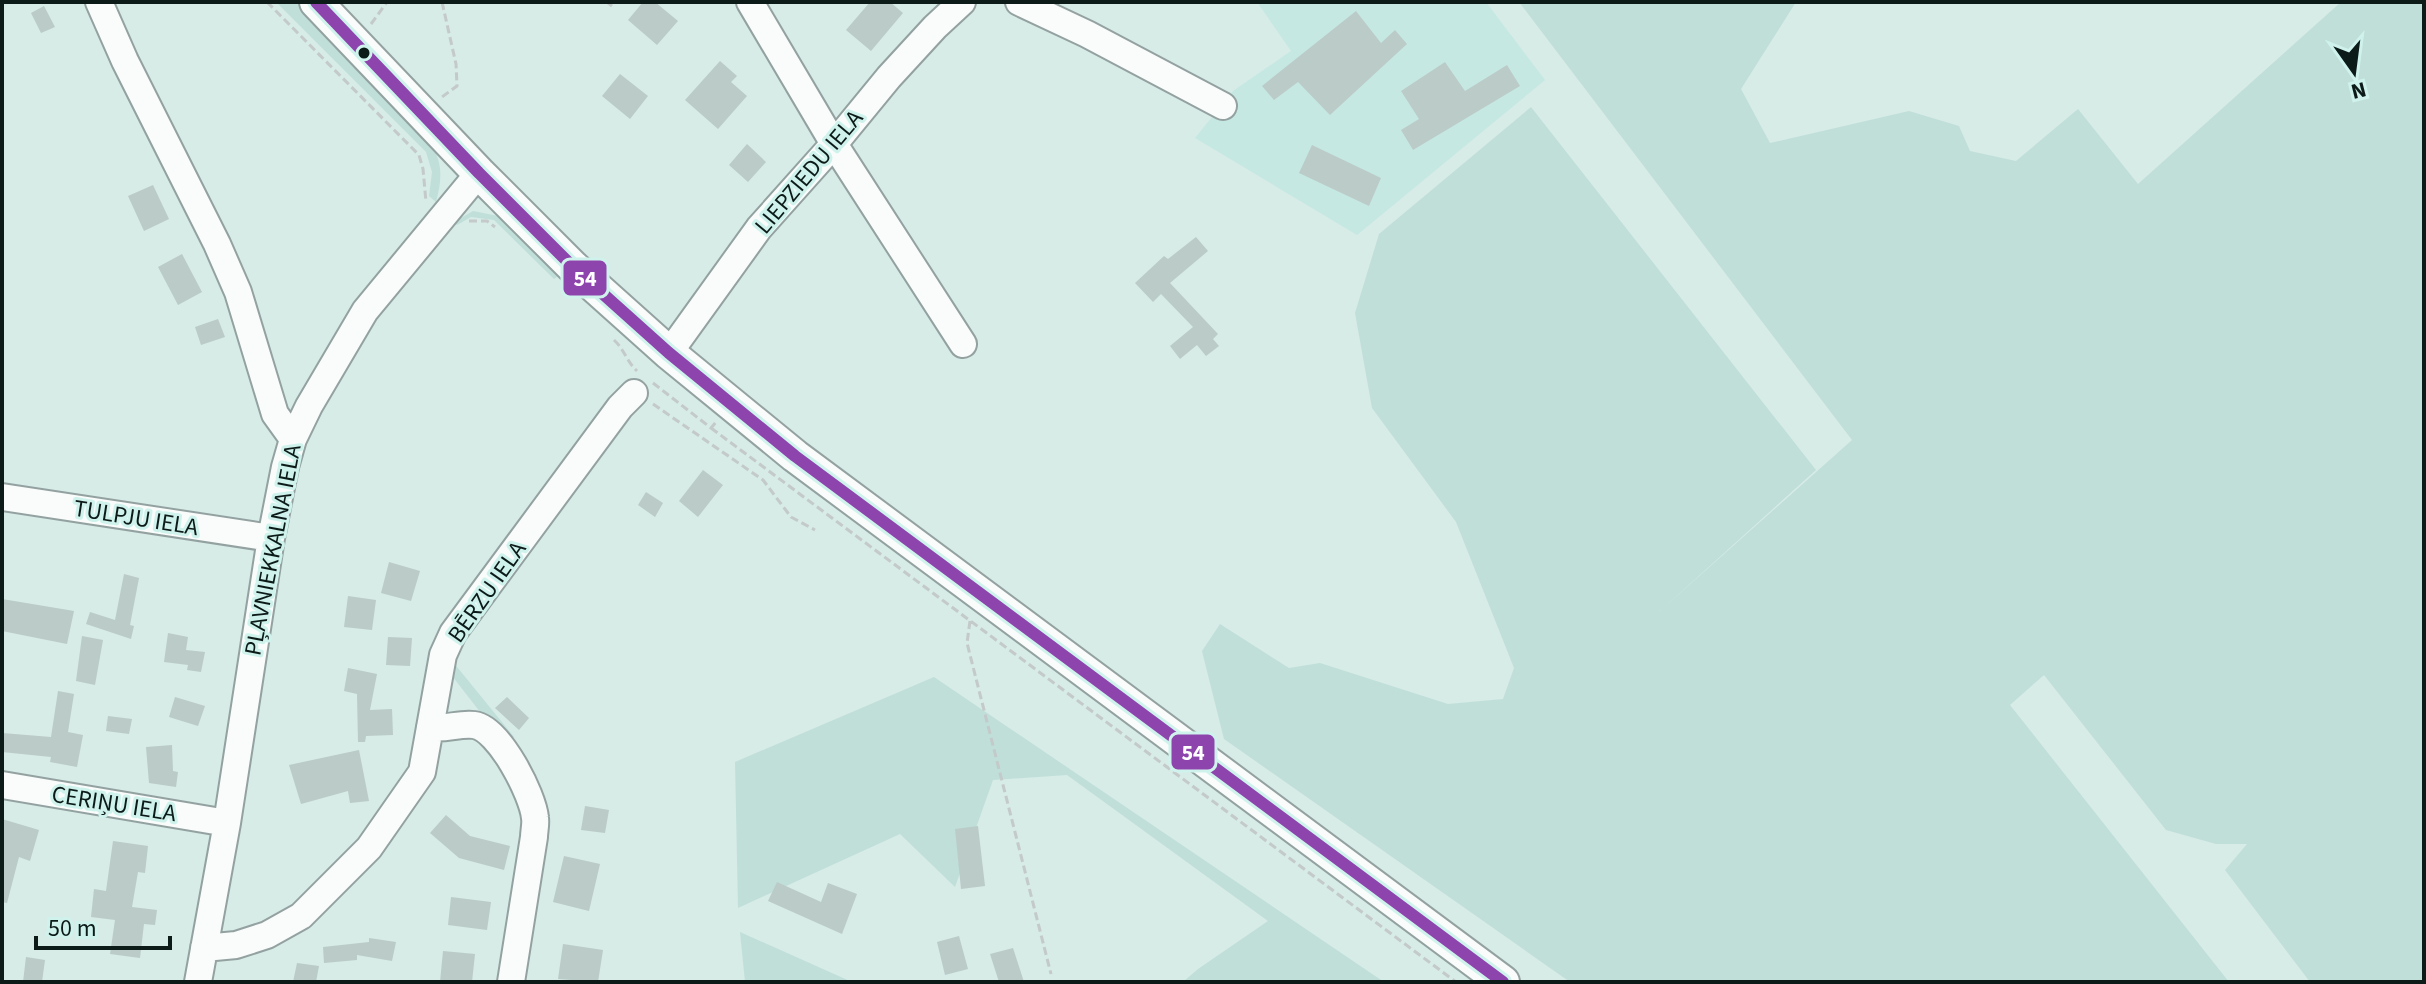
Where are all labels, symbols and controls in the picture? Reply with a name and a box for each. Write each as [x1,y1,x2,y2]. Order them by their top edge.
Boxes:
north arrow [2314,32,2394,112]
unlabelled marker [356,45,372,61]
text: N [2348,73,2370,108]
street label: LIEPZIEDU IELA [746,102,872,242]
line badge: 54 [562,259,608,297]
text: 54 [573,263,597,295]
street label: PĻAVNIEKKALNA IELA [235,442,311,658]
street label: TULPJU IELA [71,491,201,545]
street label: BĒRZU IELA [439,534,535,650]
line badge: 54 [1170,733,1216,771]
text: 54 [1181,737,1205,769]
street label: CERIŅU IELA [49,777,179,831]
scale bar [36,900,170,950]
text: 50 m [48,911,97,946]

